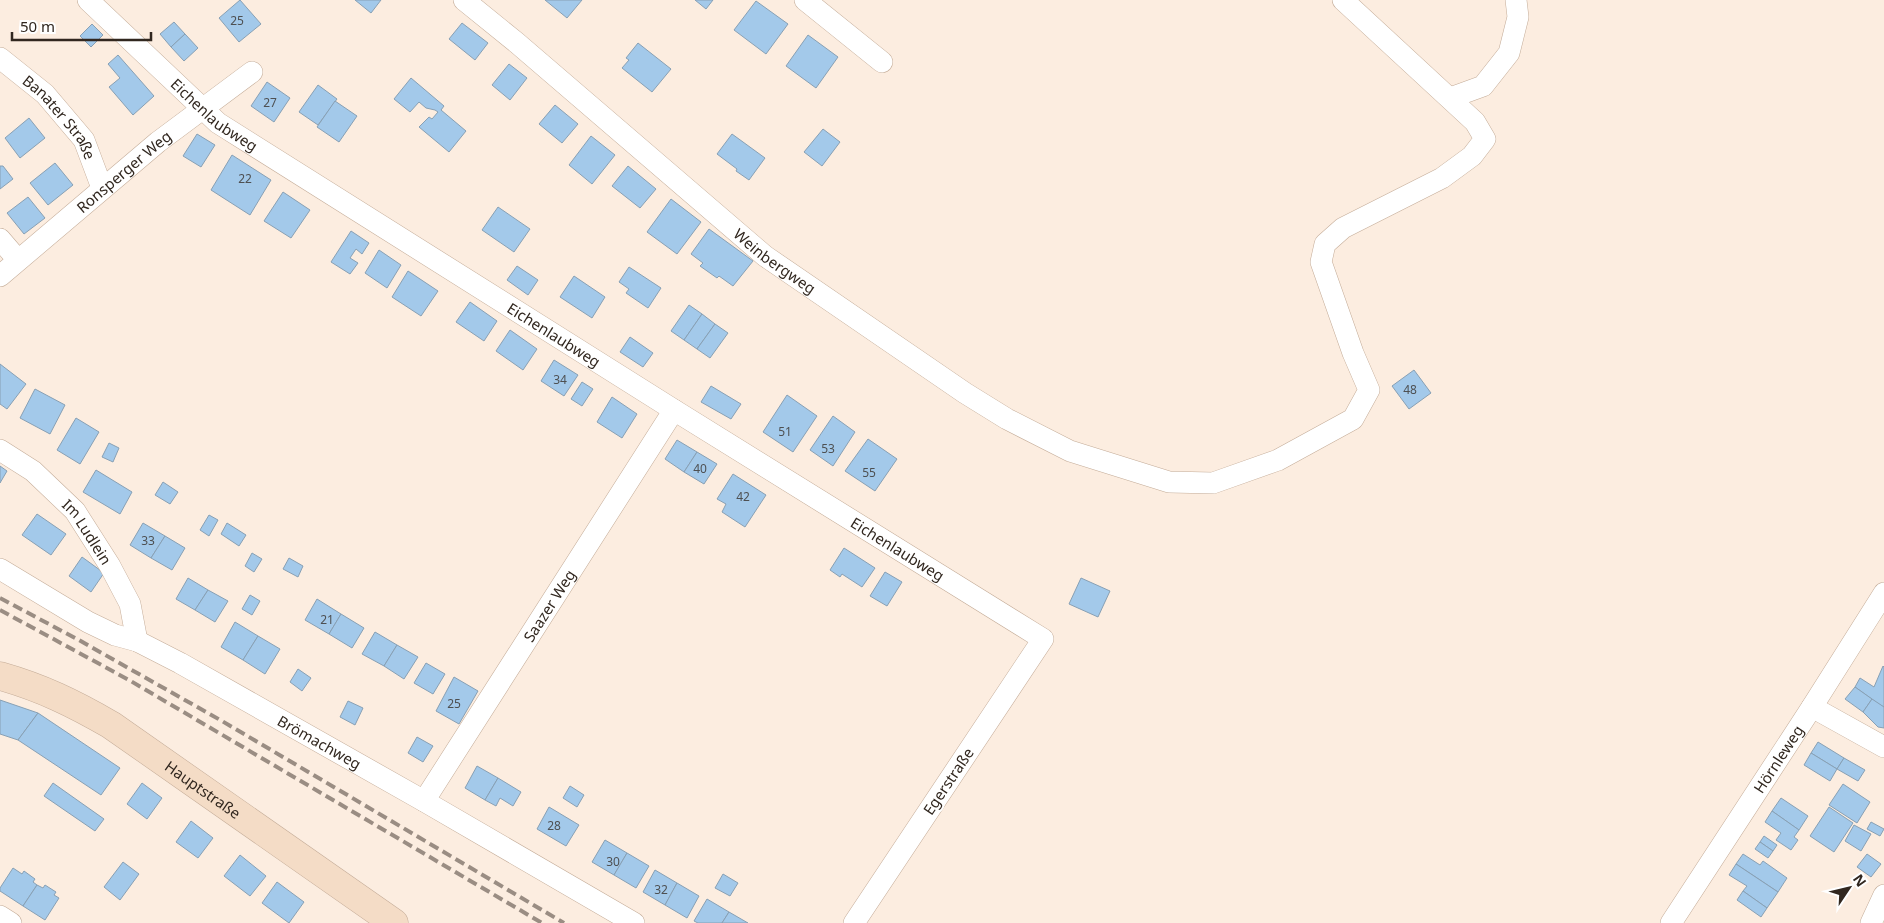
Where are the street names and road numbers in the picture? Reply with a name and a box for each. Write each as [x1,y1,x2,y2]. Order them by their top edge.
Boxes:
street label: Banater Straße [19,70,100,162]
street label: Eichenlaubweg [167,74,262,156]
street label: Ronsperger Weg [72,126,175,217]
street label: Weinbergweg [730,224,820,298]
street label: Eichenlaubweg [504,298,604,371]
street label: Im Ludlein [58,494,116,568]
street label: Eichenlaubweg [847,512,948,585]
street label: Saazer Weg [518,566,580,646]
street label: Brömachweg [274,710,365,774]
street label: Hörnleweg [1749,721,1808,797]
street label: Egerstraße [918,743,978,819]
street label: Hauptstraße [161,756,245,823]

